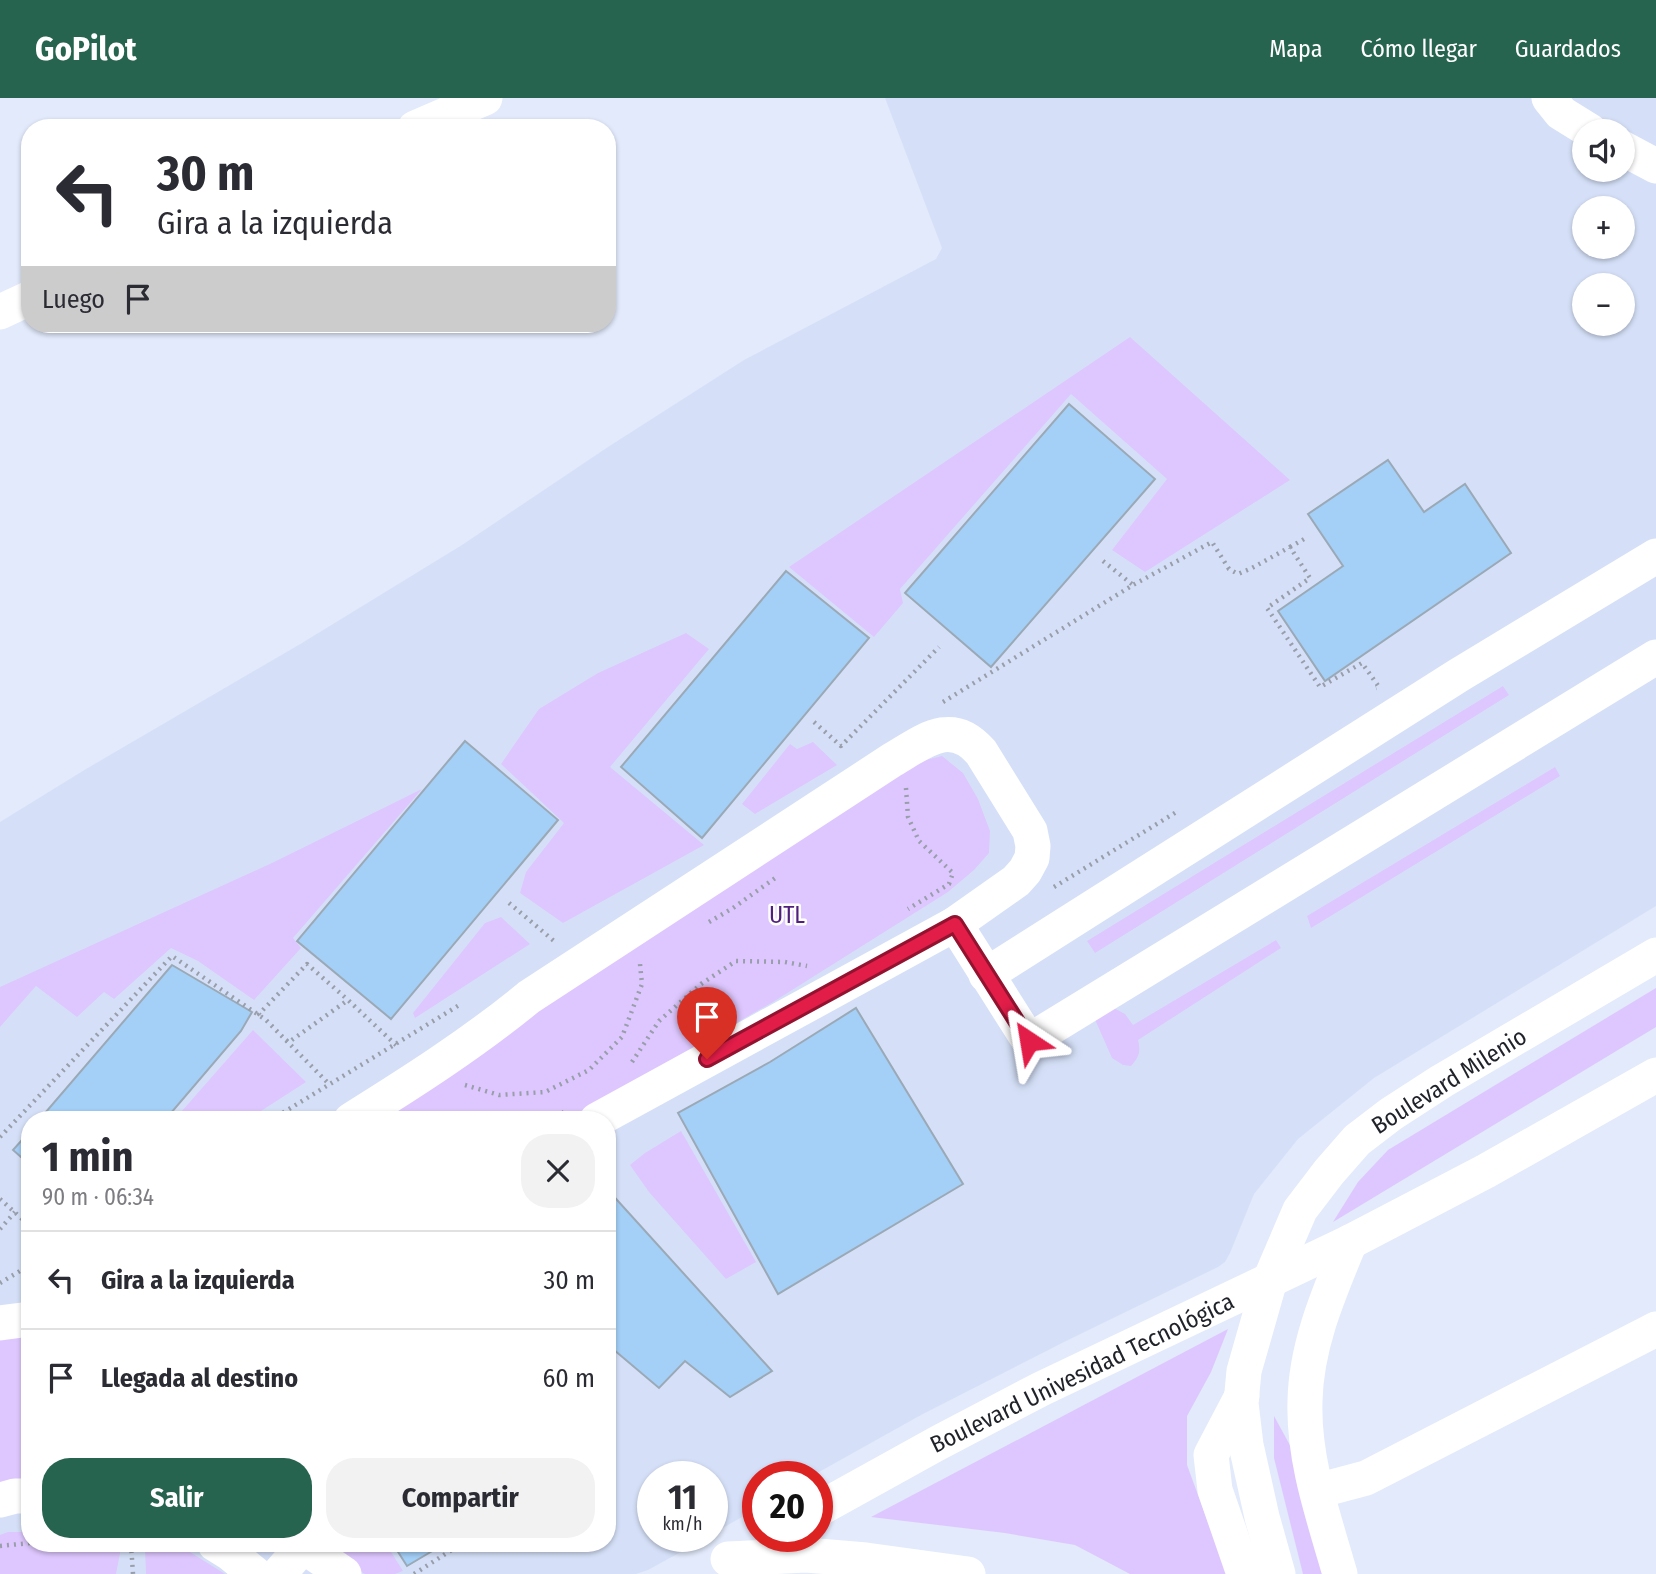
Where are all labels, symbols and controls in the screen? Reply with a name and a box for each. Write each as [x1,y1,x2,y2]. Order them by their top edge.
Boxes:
text: GoPilot [35,29,137,69]
text: Mapa [1269,35,1322,63]
text: Cómo llegar [1360,35,1477,63]
text: Guardados [1515,35,1621,63]
map controls [1572,119,1635,336]
button: sound [1572,119,1635,182]
text: 30 m [157,144,255,203]
icon: left [42,147,133,238]
button: + [1572,196,1635,259]
text: Gira a la izquierda [157,204,393,242]
button: − [1572,273,1635,336]
icon: arrive [119,280,157,318]
text: Luego [42,284,105,315]
park label: UTL [769,901,805,929]
pin [677,987,737,1059]
icon: arrive [688,998,726,1036]
position arrow [992,1004,1066,1078]
street label: Boulevard Milenio [1366,1022,1532,1140]
text: 1 min [42,1132,133,1182]
button: close [521,1134,595,1208]
text: 90 m · 06:34 [42,1183,154,1211]
icon: left [42,1261,80,1299]
text: Gira a la izquierda [101,1265,295,1296]
text: 30 m [544,1265,595,1296]
street label: Boulevard Univesidad Tecnológica [926,1287,1238,1459]
icon: arrive [42,1359,80,1397]
text: Llegada al destino [101,1363,298,1394]
text: 60 m [542,1363,595,1394]
button: Salir [42,1458,312,1538]
button: Compartir [326,1458,595,1538]
speed limit sign: 20 [742,1461,833,1552]
text: 11 [668,1476,697,1518]
text: km/h [662,1513,703,1535]

